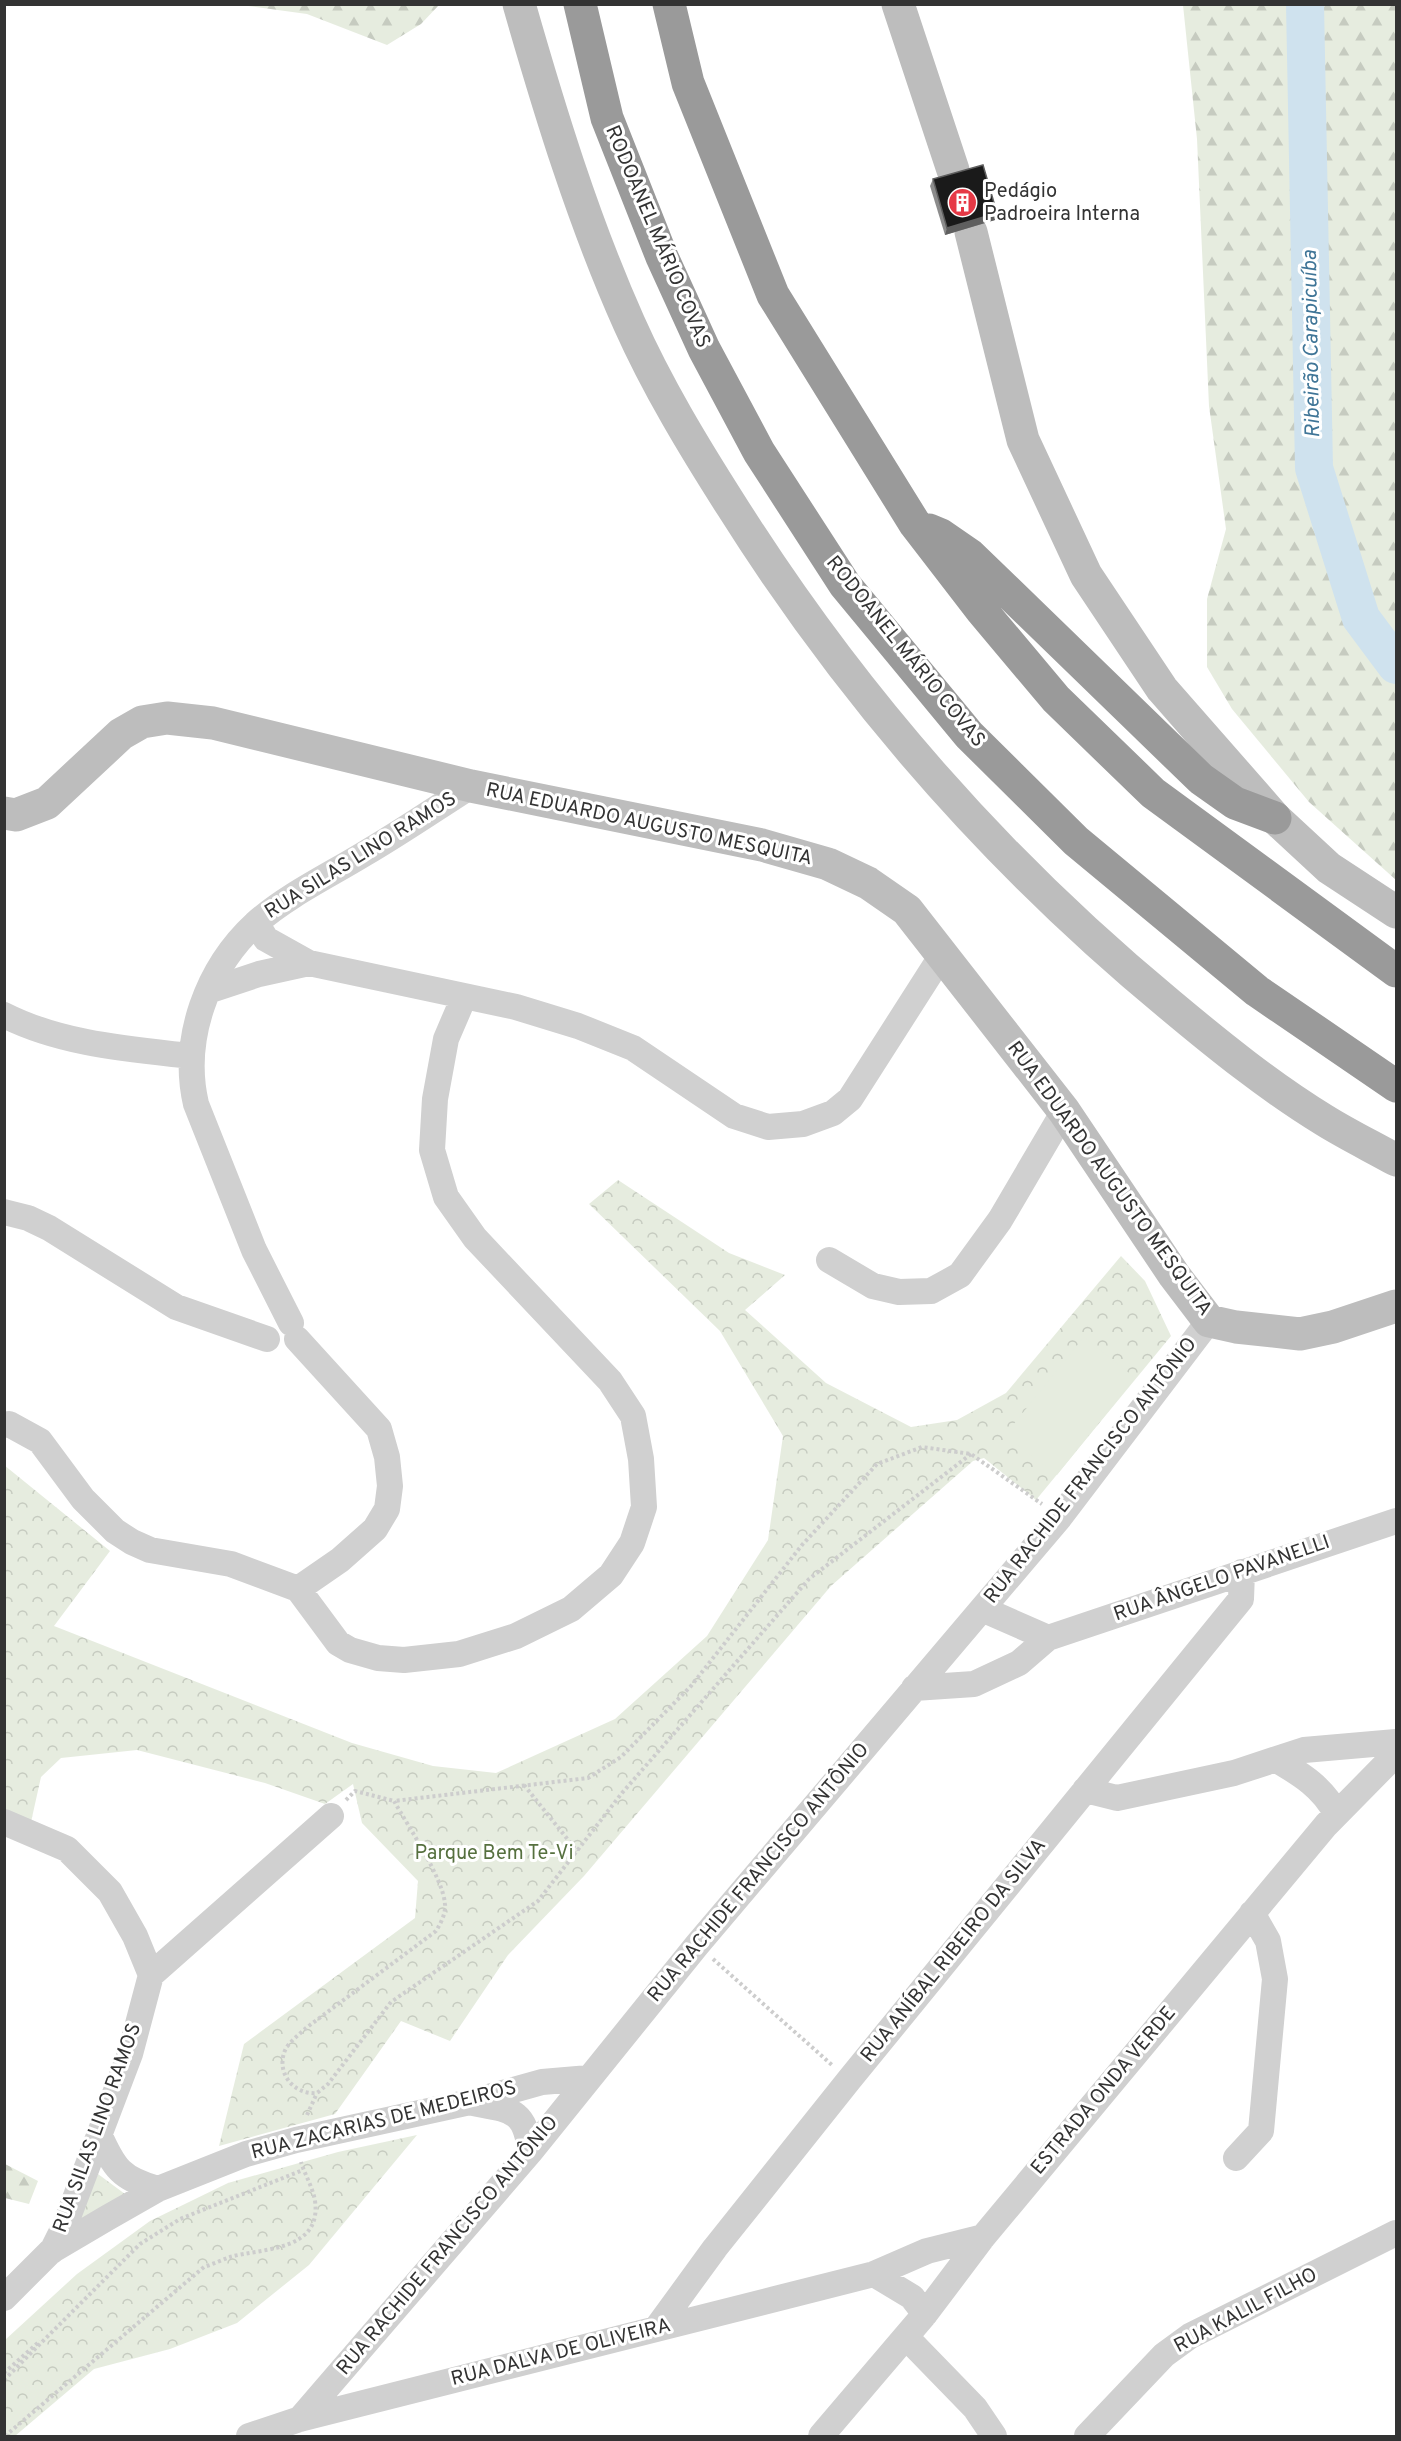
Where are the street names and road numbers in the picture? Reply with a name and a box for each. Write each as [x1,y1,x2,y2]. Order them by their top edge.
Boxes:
street label: RODOANEL MÁRIO COVAS [598,121,718,352]
street label: RODOANEL MÁRIO COVAS [820,550,992,753]
street label: RUA EDUARDO AUGUSTO MESQUITA [483,778,815,872]
street label: RUA SILAS LINO RAMOS [260,786,462,926]
street label: RUA EDUARDO AUGUSTO MESQUITA [1001,1037,1217,1321]
street label: RUA RACHIDE FRANCISCO ANTÔNIO [977,1331,1203,1610]
street label: RUA ÂNGELO PAVANELLI [1110,1528,1333,1628]
street label: RUA RACHIDE FRANCISCO ANTÔNIO [641,1736,875,2008]
street label: RUA ANÍBAL RIBEIRO DA SILVA [854,1832,1052,2068]
street label: ESTRADA ONDA VERDE [1026,2001,1182,2181]
street label: RUA SILAS LINO RAMOS [48,2020,148,2236]
street label: RUA ZACARIAS DE MEDEIROS [249,2075,519,2167]
street label: RUA RACHIDE FRANCISCO ANTÔNIO [330,2109,564,2381]
street label: RUA KALIL FILHO [1170,2262,1322,2360]
street label: RUA DALVA DE OLIVEIRA [448,2313,674,2393]

